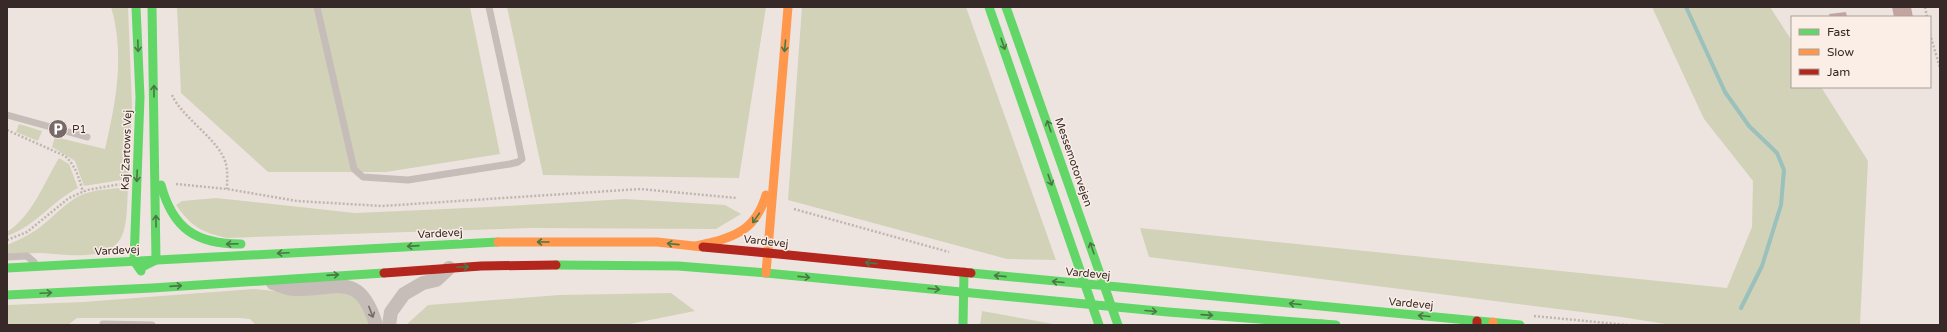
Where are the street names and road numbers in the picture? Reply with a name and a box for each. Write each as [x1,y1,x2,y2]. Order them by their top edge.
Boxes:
street label: Kaj Zartows Vej [119,109,134,190]
street label: Messemotorvejen [1052,116,1095,208]
street label: Vardevej [417,226,463,241]
street label: Vardevej [743,233,789,250]
street label: Vardevej [94,243,140,258]
street label: Vardevej [1065,265,1111,282]
street label: Vardevej [1388,295,1434,312]

